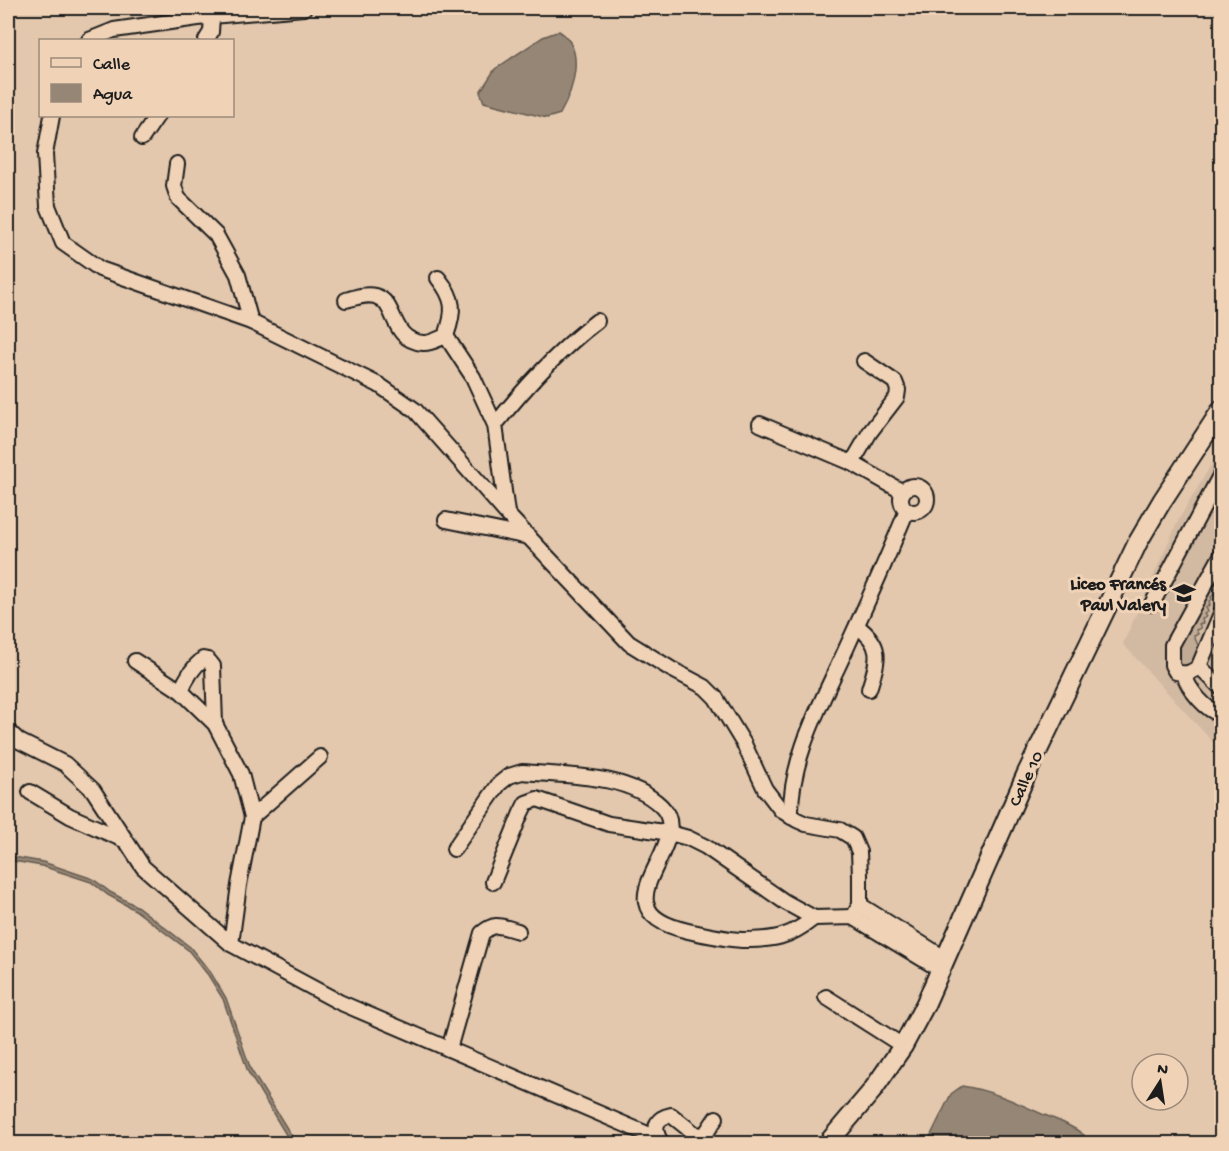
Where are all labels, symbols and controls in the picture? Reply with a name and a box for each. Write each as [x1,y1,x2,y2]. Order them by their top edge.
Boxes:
legend [39,39,234,117]
text: Calle [93,55,131,76]
text: Agua [93,85,133,106]
place label: Liceo Francés Paul Valery [1070,575,1167,617]
school or university icon: Liceo Francés Paul Valery [1171,580,1197,606]
street label: Calle 10 [1005,748,1049,810]
north arrow [1130,1052,1190,1112]
text: N [1155,1060,1170,1081]

